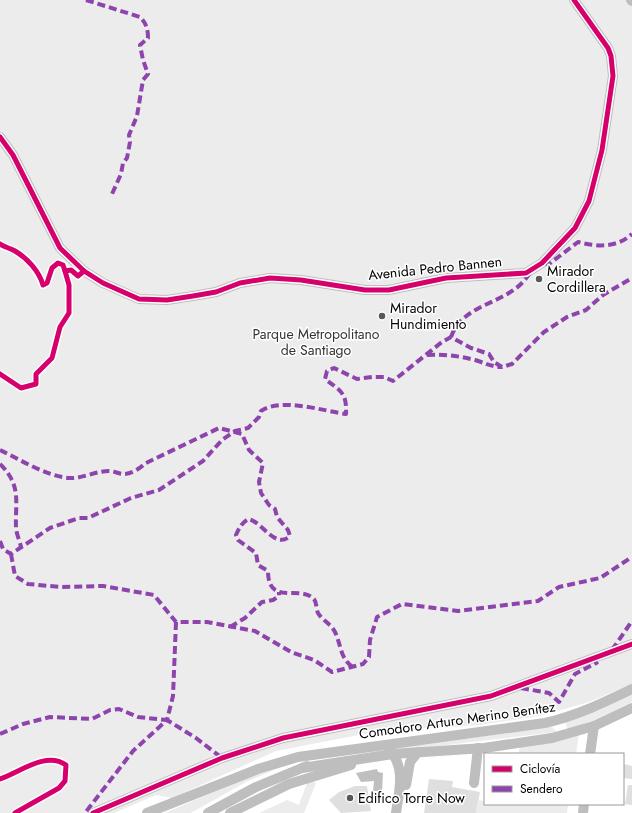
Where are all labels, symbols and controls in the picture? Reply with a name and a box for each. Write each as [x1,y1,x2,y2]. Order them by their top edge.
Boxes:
street label: Avenida Pedro Bannen [367,251,503,285]
place label: Mirador Cordillera [547,261,606,297]
marker: Mirador Cordillera [534,274,544,284]
place label: Mirador Hundimiento [390,298,467,334]
marker: Mirador Hundimiento [377,311,387,321]
park label: Parque Metropolitano de Santiago [252,324,380,360]
street label: Comodoro Arturo Merino Benítez [358,696,557,744]
legend [484,753,624,805]
text: Ciclovía [520,760,561,778]
text: Sendero [520,780,563,798]
place label: Edifico Torre Now [358,788,465,808]
marker: Edifico Torre Now [345,793,355,803]

